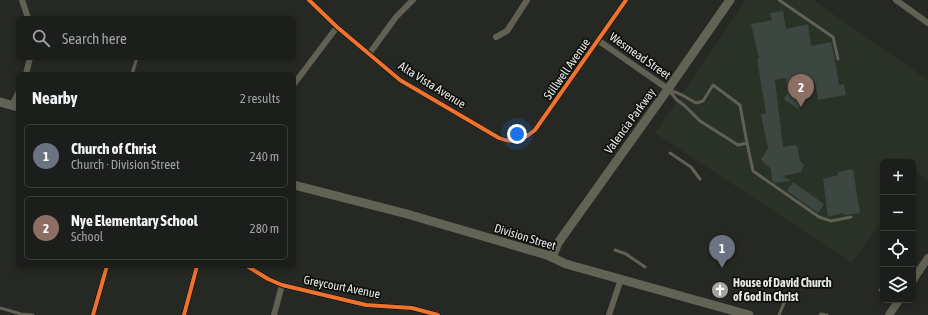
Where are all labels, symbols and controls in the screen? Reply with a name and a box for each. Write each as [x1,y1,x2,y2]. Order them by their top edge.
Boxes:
search box [16,16,296,60]
icon: search [30,27,52,49]
text: Search here [62,30,127,47]
street label: Wesmead Street [607,30,674,83]
street label: Stillwell Avenue [541,36,593,102]
street label: Alta Vista Avenue [396,59,468,111]
pin: 2 [788,74,814,107]
street label: Valencia Parkway [602,86,658,156]
text: Nearby [32,88,78,108]
text: 2 results [240,91,280,106]
your location [507,124,527,144]
text: Church of Christ [71,140,156,157]
text: 1 [43,149,49,164]
text: 240 m [250,149,279,164]
text: Church · Division Street [71,157,180,172]
map controls [880,159,916,303]
button: + [880,159,916,195]
button: − [880,195,916,231]
text: Nye Elementary School [71,212,198,229]
text: 2 [43,221,49,236]
text: 280 m [250,221,279,236]
street label: Division Street [493,221,558,253]
text: School [71,229,103,244]
button: locate [880,231,916,267]
pin: 1 [709,235,735,268]
button: layers [880,267,916,303]
street label: Greycourt Avenue [303,273,381,301]
place label: House of David Church of God in Christ [733,276,832,304]
church icon: House of David Church of God in Christ [710,280,730,300]

